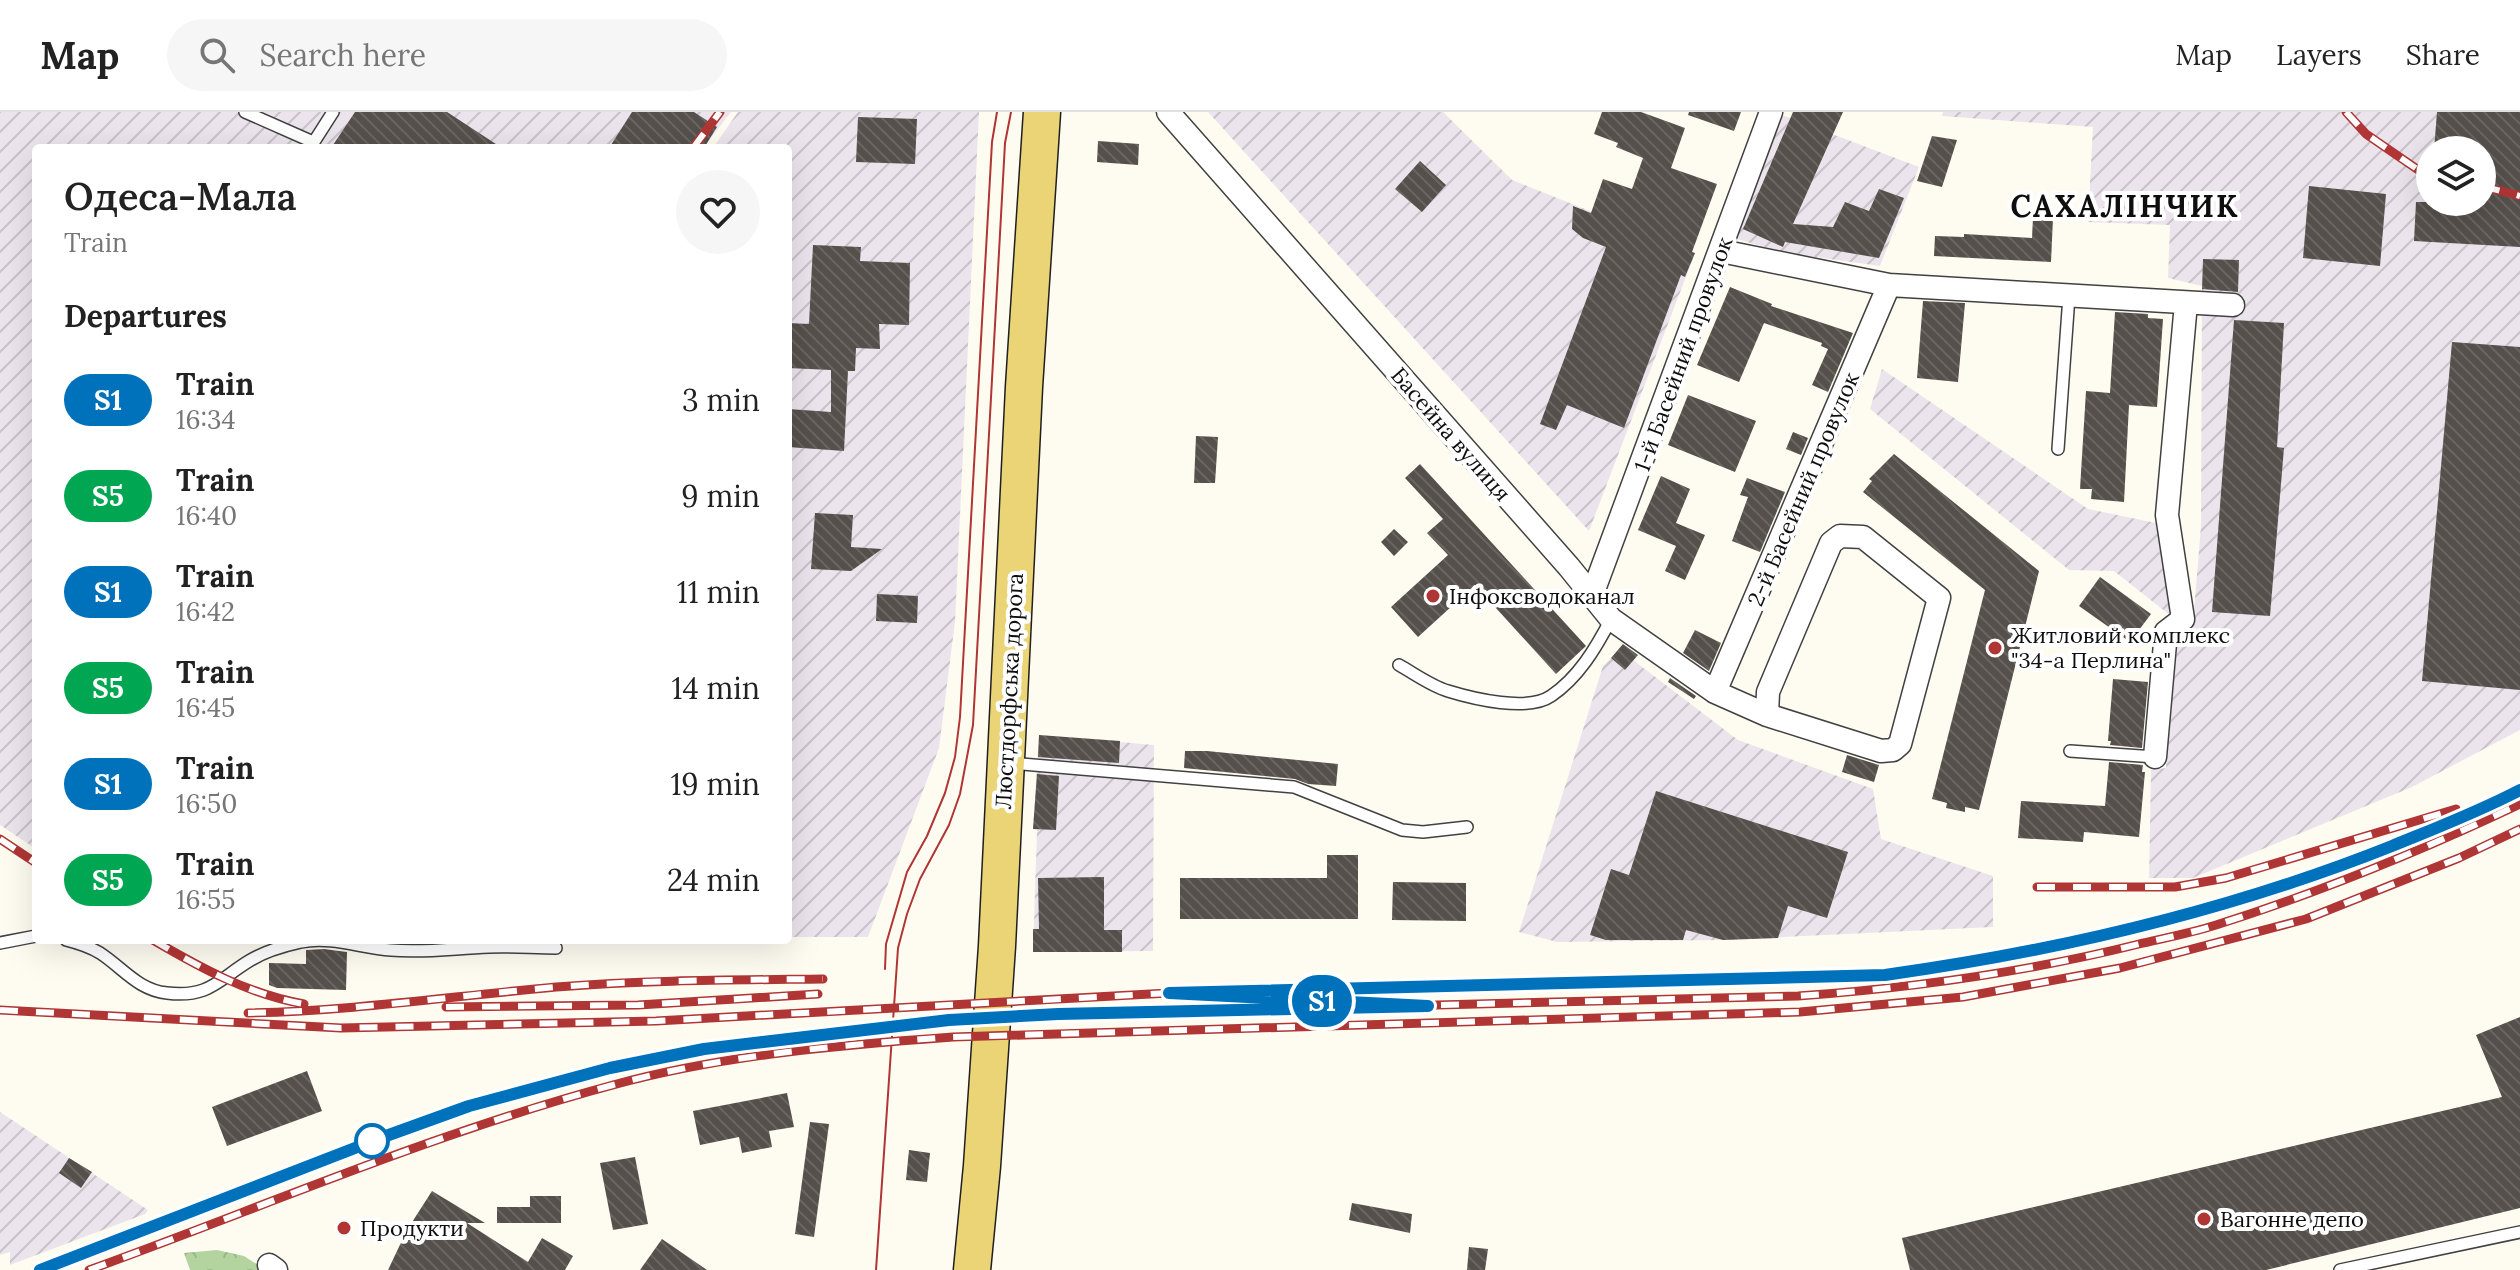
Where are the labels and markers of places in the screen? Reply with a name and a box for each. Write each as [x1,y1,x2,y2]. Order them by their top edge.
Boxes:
place label: Інфоксводоканал [1449,582,1635,610]
marker: Інфоксводоканал [1424,587,1442,605]
place label: Житловий комплекс "34-а Перлина" [2011,621,2230,674]
marker: Житловий комплекс "34-а Перлина" [1986,639,2004,657]
unlabelled marker [355,1124,389,1158]
place label: Вагонне депо [2220,1205,2364,1233]
marker: Вагонне депо [2195,1210,2213,1228]
place label: Продукти [360,1214,464,1242]
marker: Продукти [335,1219,353,1237]

